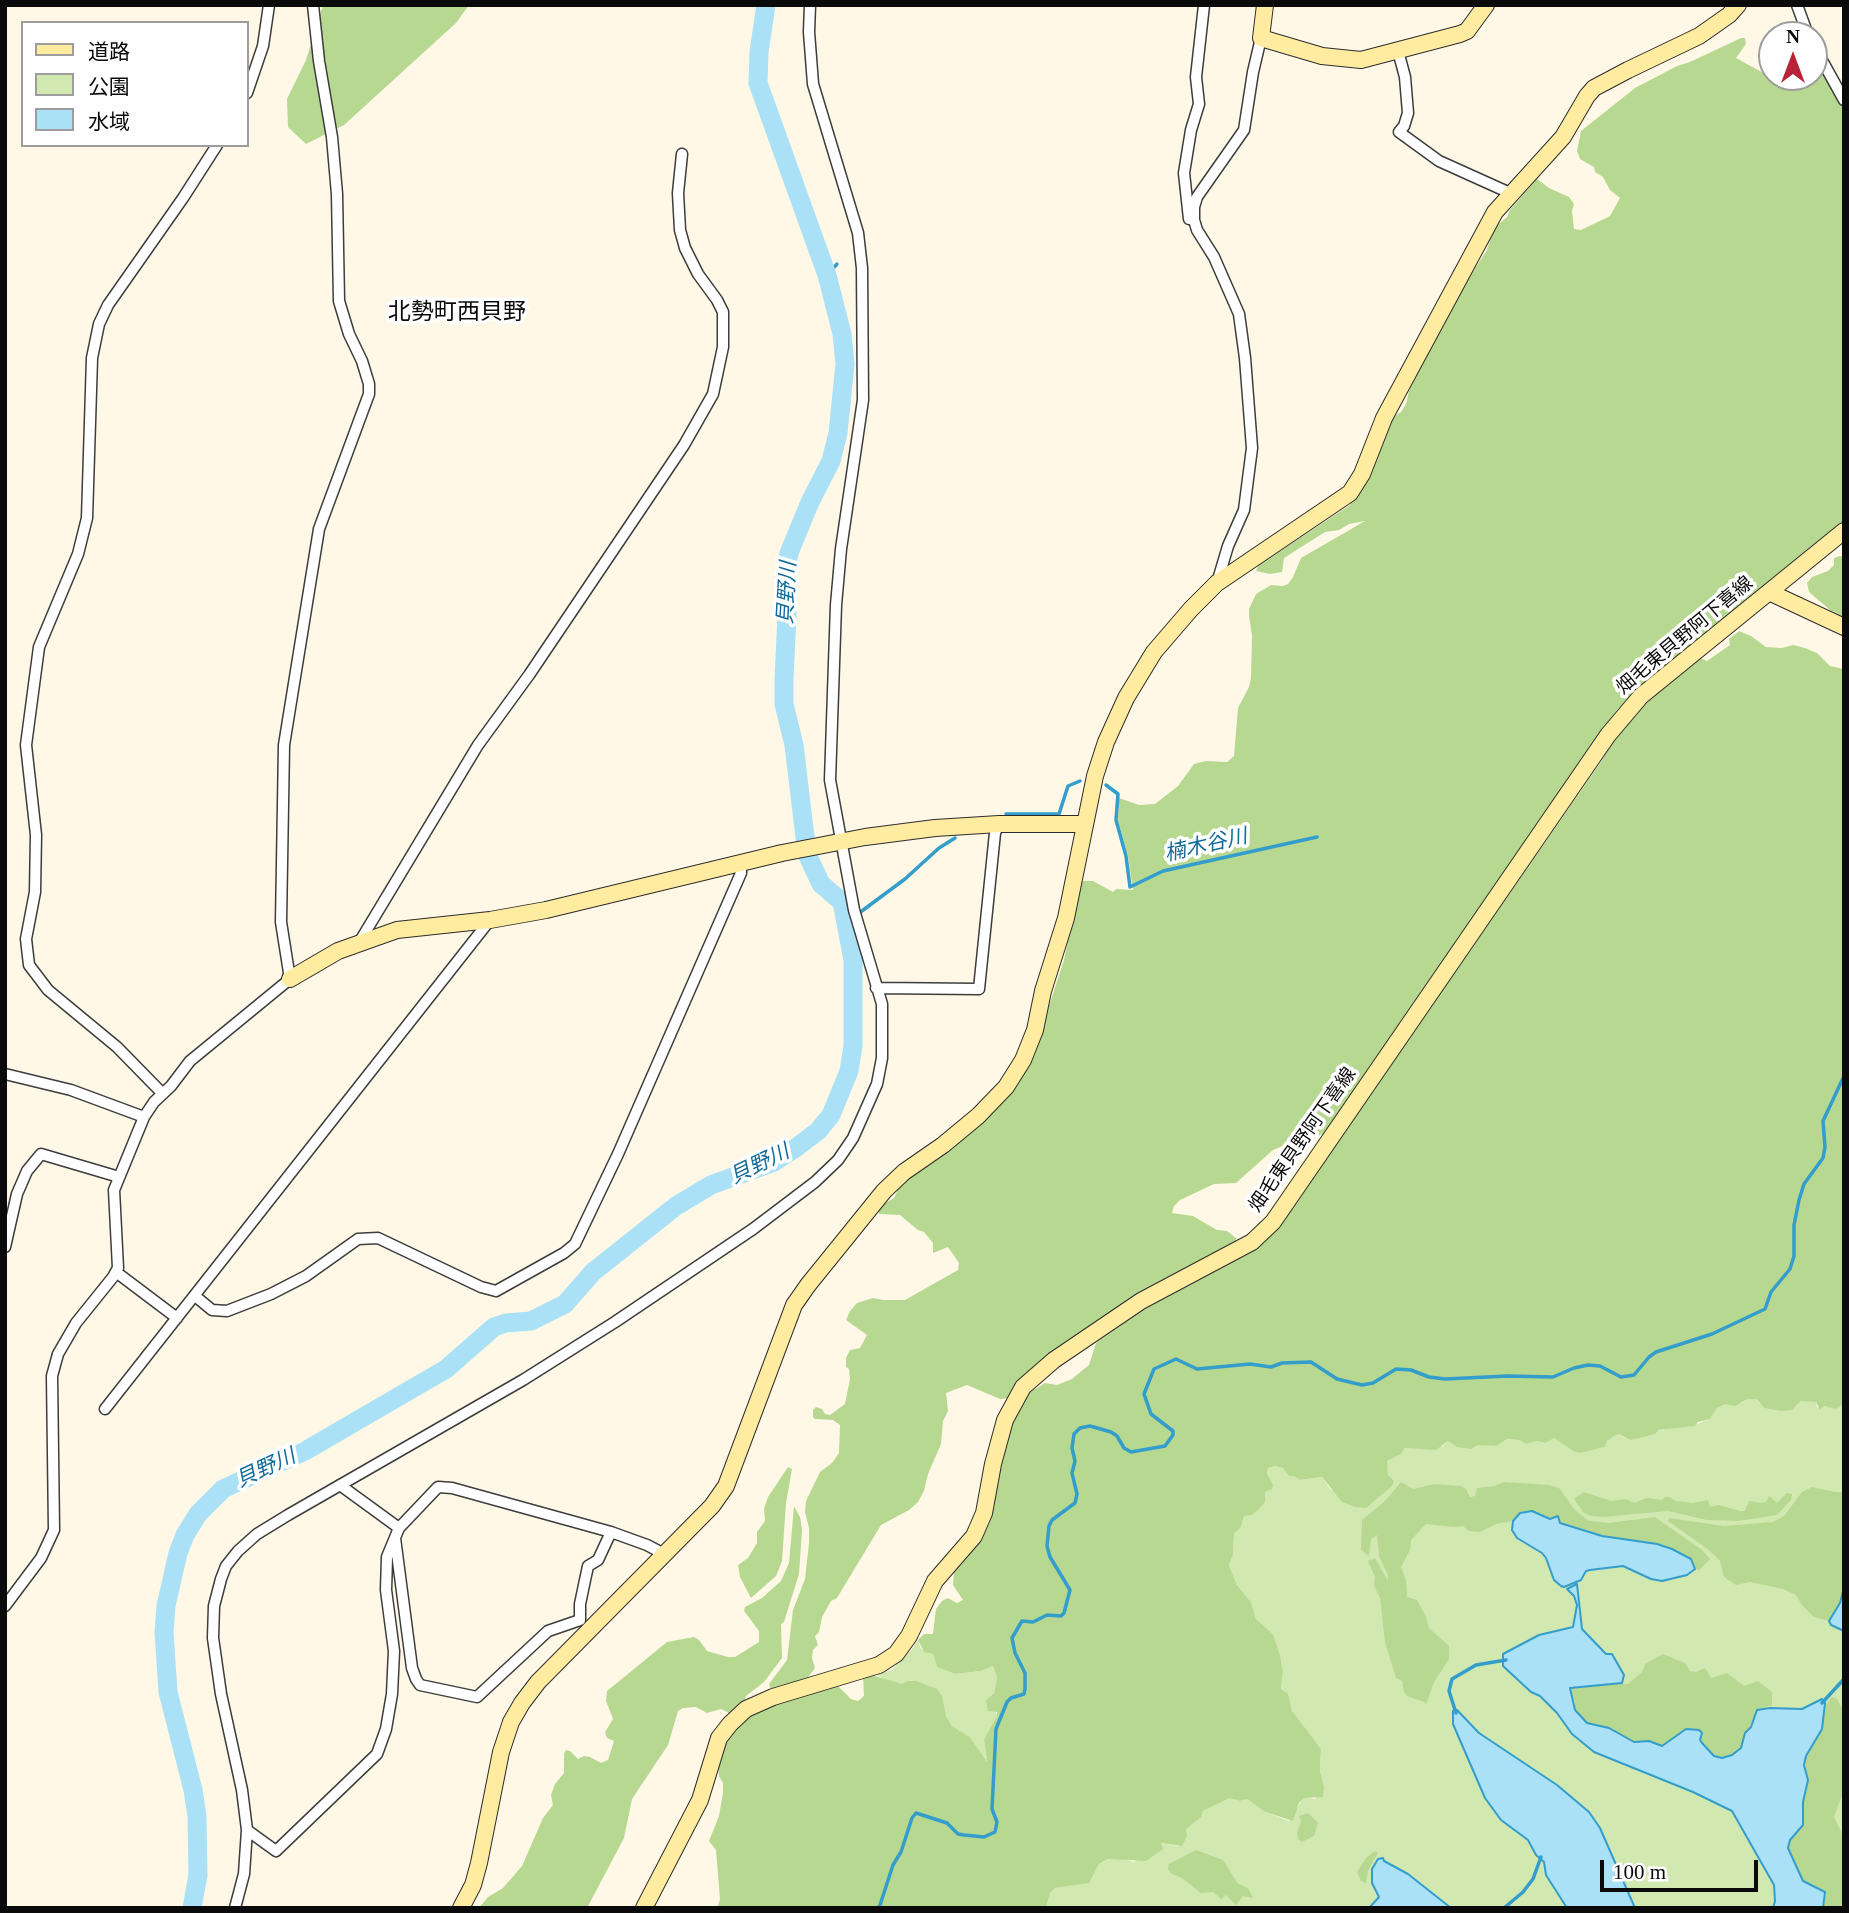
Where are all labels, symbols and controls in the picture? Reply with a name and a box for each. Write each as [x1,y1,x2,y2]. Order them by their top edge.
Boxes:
legend [21,21,248,147]
north arrow [1758,21,1828,91]
text: N [1786,26,1800,47]
text: 道路 [88,40,130,64]
text: 公園 [88,75,130,99]
text: 水域 [88,110,130,134]
district label: 北勢町西貝野 [388,299,526,327]
water label: 貝野川 [774,561,802,625]
street label: 畑毛東貝野阿下喜線 [1612,572,1758,700]
water label: 楠木谷川 [1162,824,1250,868]
street label: 畑毛東貝野阿下喜線 [1245,1063,1361,1217]
water label: 貝野川 [726,1140,794,1190]
water label: 貝野川 [232,1444,300,1494]
scale bar [1604,1846,1762,1890]
text: 100 m [1613,1860,1666,1884]

